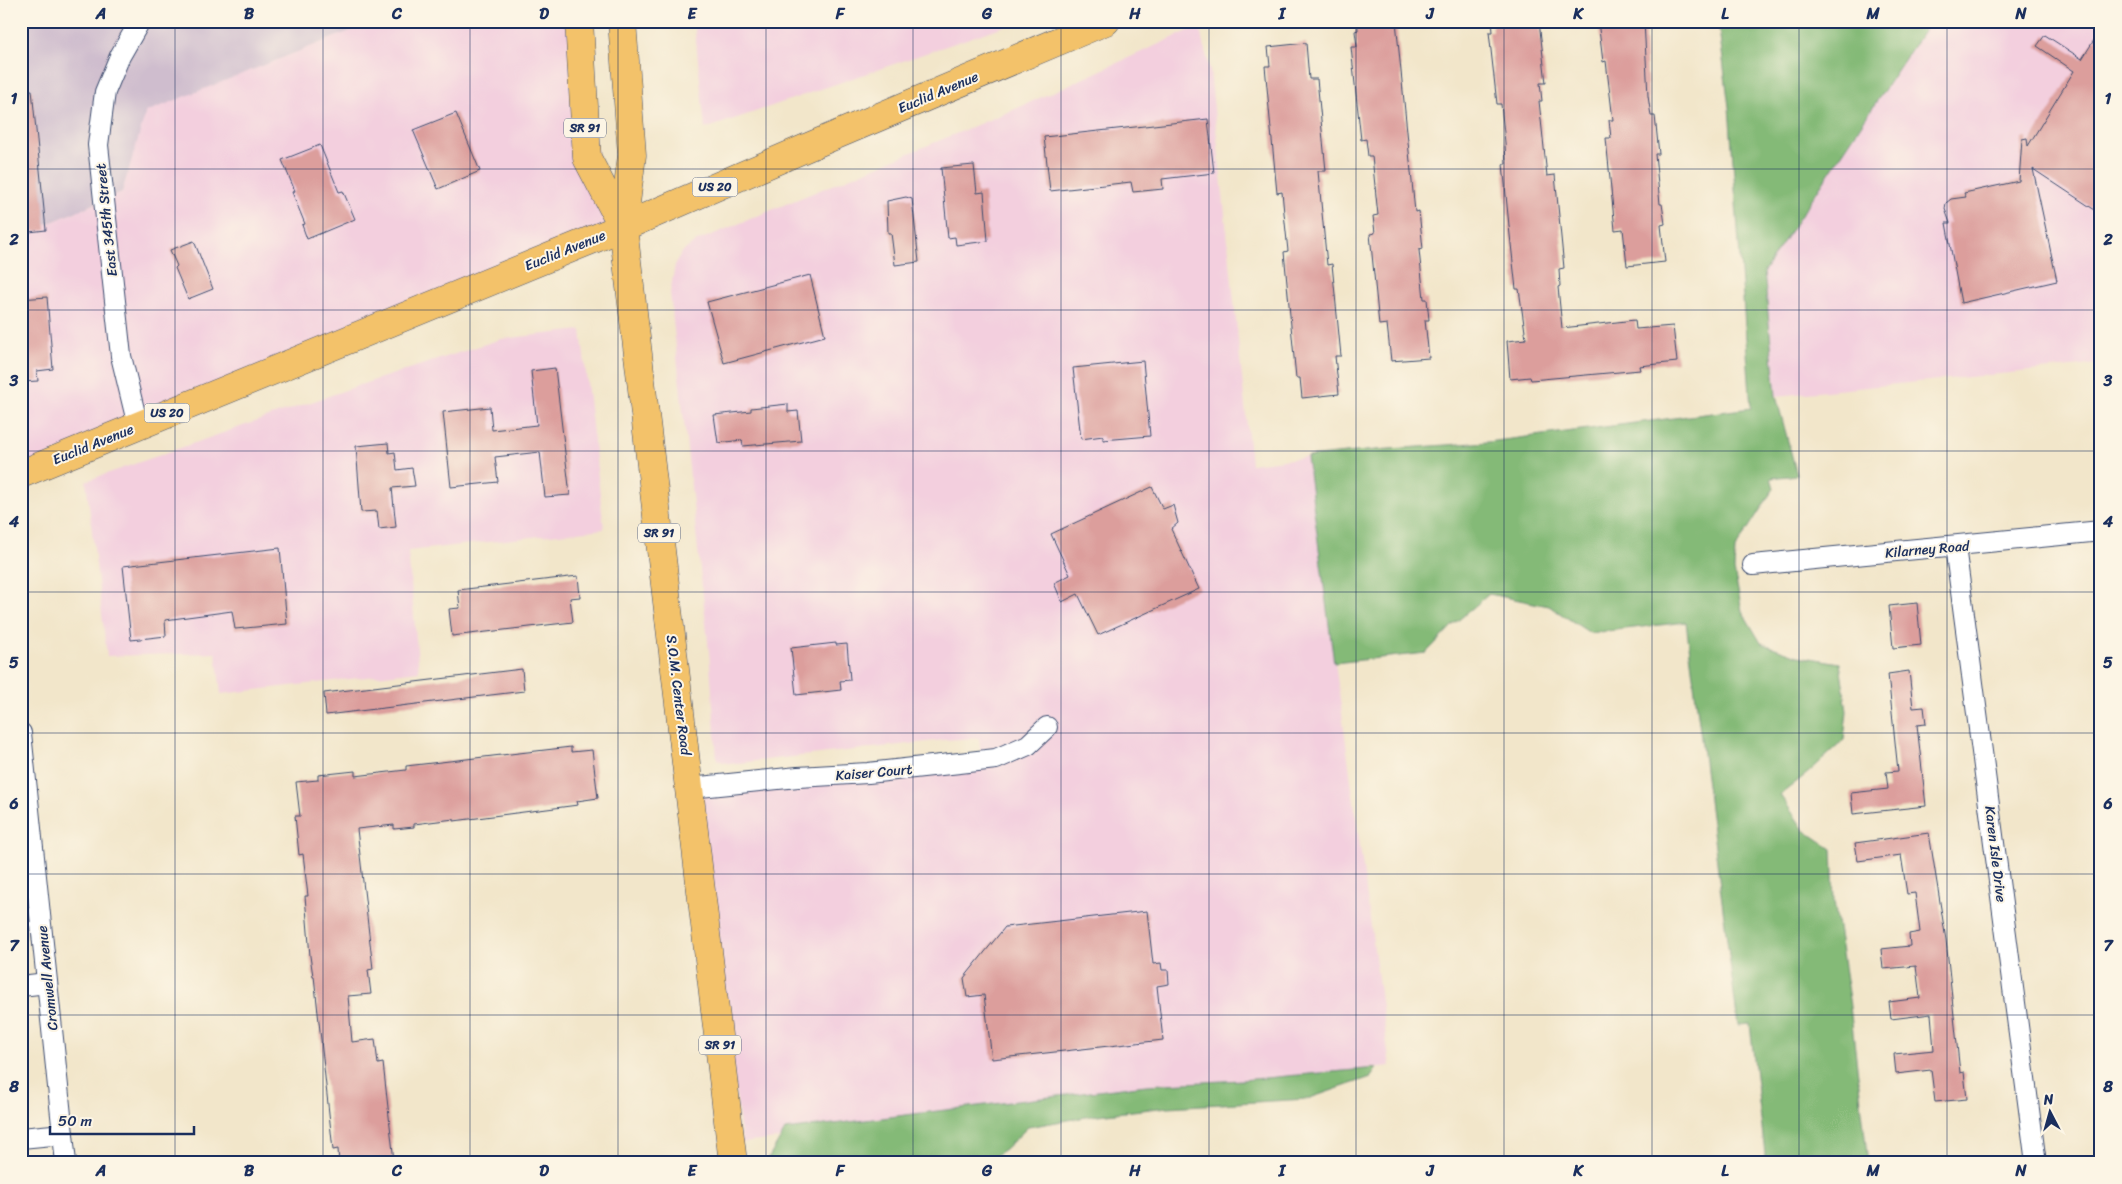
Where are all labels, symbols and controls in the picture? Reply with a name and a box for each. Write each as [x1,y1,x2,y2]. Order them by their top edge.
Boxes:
text: A [95,0,106,28]
text: B [244,0,255,28]
text: C [391,0,403,28]
text: D [539,0,549,28]
text: E [688,0,698,28]
text: F [835,0,846,28]
text: G [981,0,993,28]
text: H [1128,0,1141,28]
text: I [1278,0,1287,28]
text: J [1425,0,1435,28]
text: K [1572,0,1584,28]
text: L [1721,0,1729,28]
text: M [1865,0,1880,28]
text: N [2014,0,2027,28]
street label: Euclid Avenue [894,64,983,121]
text: 1 [11,84,18,113]
text: 1 [2105,84,2112,113]
road number: SR 91 [564,119,606,138]
street label: East 345th Street [88,162,125,278]
road number: US 20 [692,178,738,196]
street label: Euclid Avenue [521,223,610,278]
text: 2 [8,225,19,254]
text: 2 [2102,225,2113,254]
text: 3 [9,366,19,395]
text: 3 [2103,366,2113,395]
road number: US 20 [144,403,190,422]
street label: Euclid Avenue [49,417,138,472]
text: 4 [8,507,19,536]
text: 4 [2102,507,2113,536]
road number: SR 91 [638,524,680,542]
street label: Kilarney Road [1884,533,1972,566]
street label: S.O.M. Center Road [659,634,698,758]
text: 5 [9,648,19,677]
text: 5 [2103,648,2113,677]
street label: Kaiser Court [835,757,914,788]
text: 6 [8,789,19,818]
text: 6 [2102,789,2113,818]
street label: Karen Isle Drive [1977,804,2014,904]
street label: Cromwell Avenue [30,924,65,1032]
text: 7 [9,931,20,960]
text: 7 [2103,931,2114,960]
road number: SR 91 [699,1036,741,1054]
text: 8 [8,1072,19,1101]
text: 8 [2102,1072,2113,1101]
north arrow [2024,1086,2074,1136]
text: N [2042,1087,2055,1113]
scale bar [50,1104,194,1136]
text: 50 m [58,1108,93,1134]
text: A [95,1156,106,1184]
text: B [244,1156,255,1184]
text: C [391,1156,403,1184]
text: D [539,1156,549,1184]
text: E [688,1156,698,1184]
text: F [835,1156,846,1184]
text: G [981,1156,993,1184]
text: H [1128,1156,1141,1184]
text: I [1278,1156,1287,1184]
text: J [1425,1156,1435,1184]
text: K [1572,1156,1584,1184]
text: L [1721,1156,1729,1184]
text: M [1865,1156,1880,1184]
text: N [2014,1156,2027,1184]

